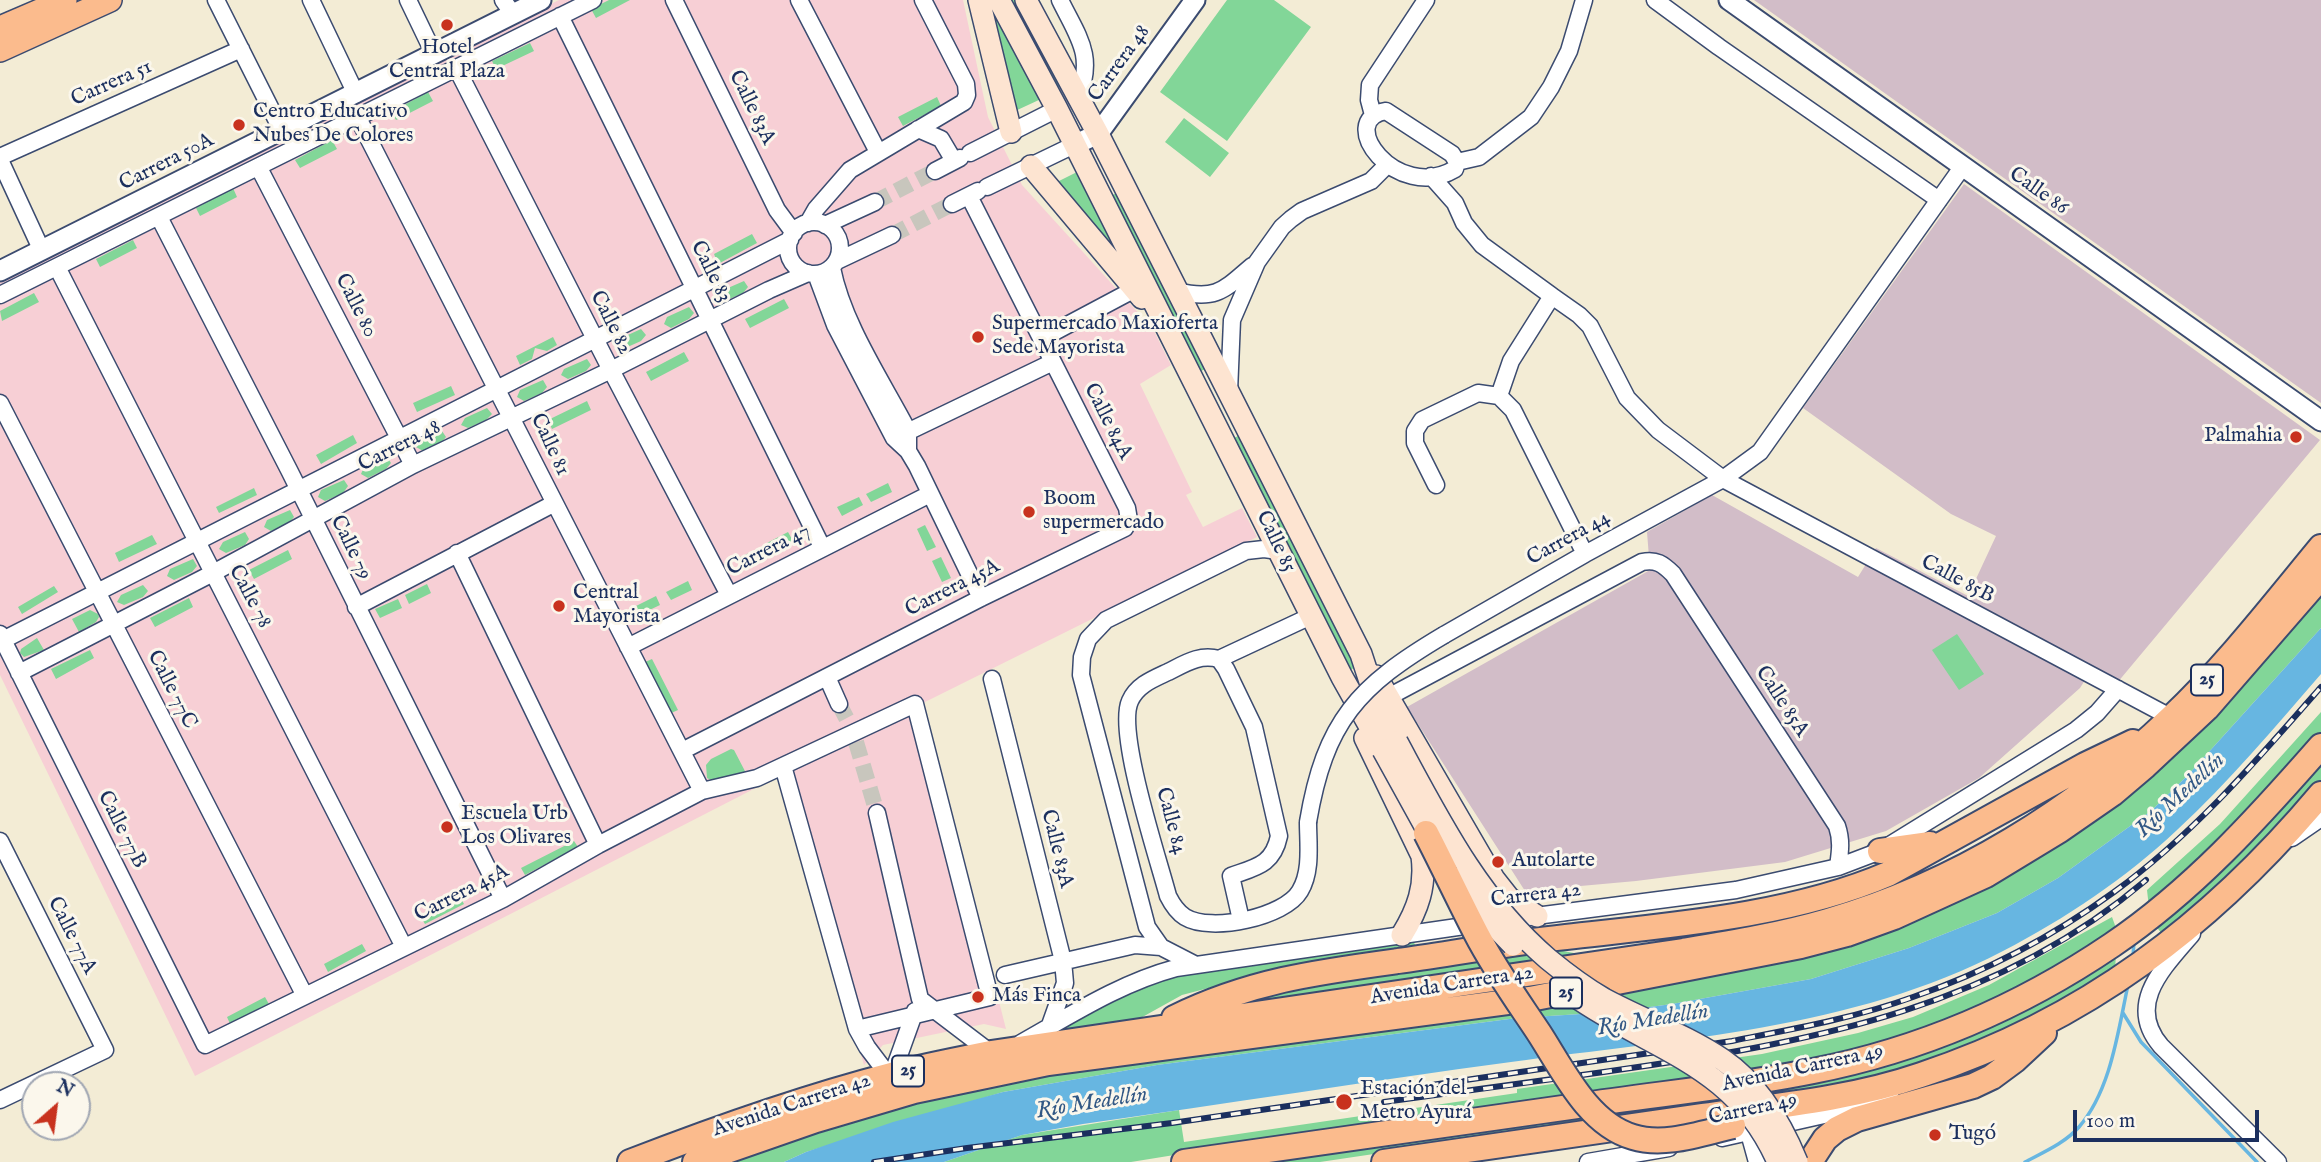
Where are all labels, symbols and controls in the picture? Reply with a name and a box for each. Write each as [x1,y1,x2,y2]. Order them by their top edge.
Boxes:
marker: Hotel Central Plaza [439,17,455,33]
street label: Carrera 48 [1084,21,1156,107]
place label: Hotel Central Plaza [389,36,505,86]
street label: Carrera 51 [68,55,156,113]
street label: Calle 83A [722,67,780,149]
place label: Centro Educativo Nubes De Colores [253,100,413,150]
marker: Centro Educativo Nubes De Colores [231,117,247,133]
street label: Carrera 50A [116,128,218,198]
street label: Calle 86 [2003,163,2073,221]
street label: Calle 83 [684,237,736,307]
street label: Calle 80 [328,270,382,342]
street label: Calle 82 [583,287,637,359]
place label: Supermercado Maxioferta Sede Mayorista [992,312,1218,362]
marker: Supermercado Maxioferta Sede Mayorista [970,329,986,345]
street label: Calle 84A [1077,380,1137,464]
street label: Calle 81 [524,410,574,480]
street label: Carrera 48 [355,416,445,478]
place label: Palmahia [2204,424,2282,450]
marker: Palmahia [2288,429,2304,445]
place label: Boom supermercado [1043,487,1164,537]
marker: Boom supermercado [1021,504,1037,520]
street label: Carrera 44 [1523,506,1615,572]
street label: Calle 85 [1249,507,1301,577]
street label: Calle 79 [324,512,376,584]
street label: Carrera 47 [723,519,815,583]
street label: Calle 85B [1916,550,1998,610]
street label: Carrera 45A [902,554,1004,624]
street label: Calle 78 [222,561,276,633]
place label: Central Mayorista [573,581,660,631]
marker: Central Mayorista [551,598,567,614]
street label: Calle 77C [141,647,201,733]
street label: Calle 85A [1749,662,1813,742]
road number: 25 [2191,664,2223,695]
water label: Río Medellín [2131,748,2231,844]
street label: Calle 84 [1149,785,1191,857]
street label: Calle 77B [91,787,151,873]
place label: Escuela Urb Los Olivares [461,802,571,852]
street label: Calle 83A [1034,807,1078,891]
marker: Escuela Urb Los Olivares [439,819,455,835]
place label: Autolarte [1512,849,1595,875]
marker: Autolarte [1490,854,1506,870]
street label: Carrera 45A [411,859,513,929]
street label: Carrera 42 [1489,878,1583,914]
street label: Calle 77A [41,893,101,979]
street label: Avenida Carrera 42 [1369,961,1535,1011]
road number: 25 [1550,978,1582,1009]
place label: Más Finca [992,984,1081,1010]
marker: Más Finca [970,989,986,1005]
water label: Río Medellín [1595,999,1711,1043]
street label: Avenida Carrera 49 [1720,1040,1886,1098]
road number: 25 [892,1056,924,1086]
street label: Avenida Carrera 42 [710,1069,874,1143]
north arrow [21,1071,91,1141]
text: N [52,1075,78,1104]
place label: Estación del Metro Ayurá [1360,1077,1472,1127]
water label: Río Medellín [1034,1082,1150,1126]
street label: Carrera 49 [1706,1088,1800,1132]
marker: Estación del Metro Ayurá [1334,1092,1354,1112]
scale bar [2076,1096,2262,1140]
text: 100 m [2086,1108,2135,1135]
place label: Tugó [1949,1122,1996,1148]
marker: Tugó [1927,1127,1943,1143]

